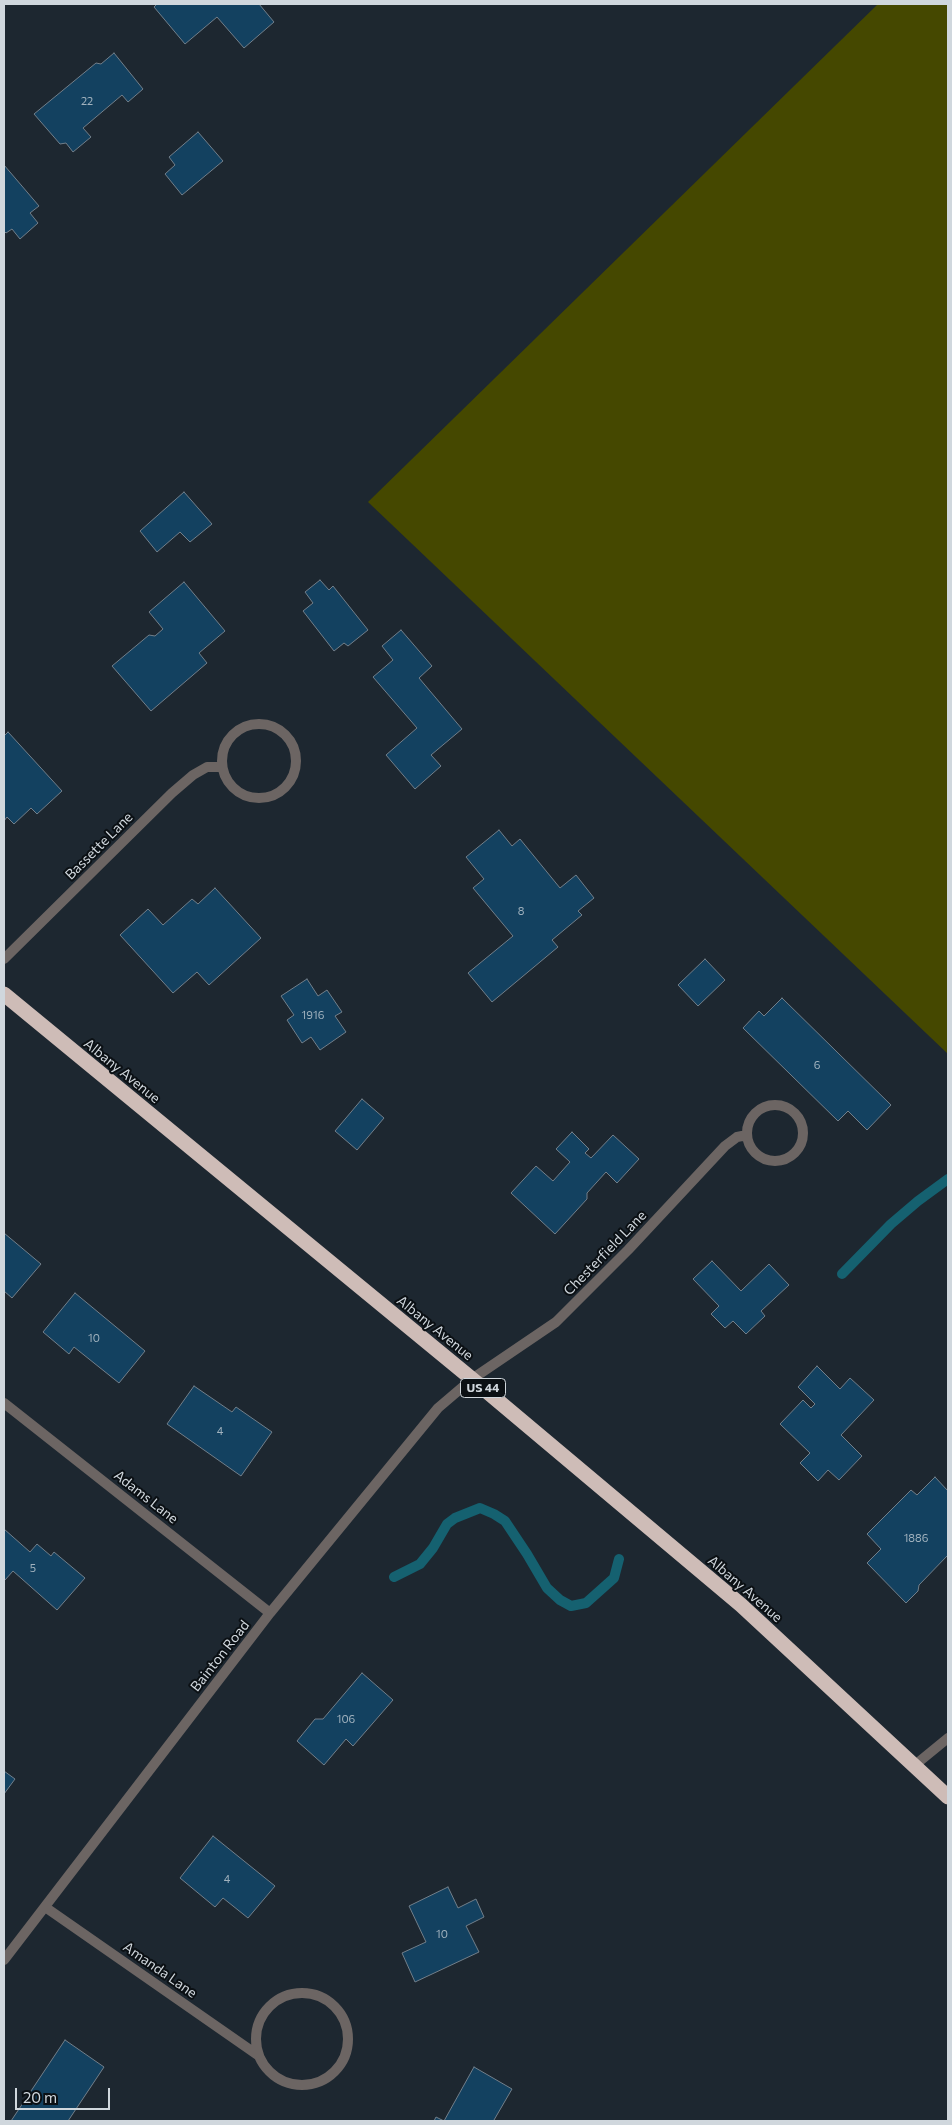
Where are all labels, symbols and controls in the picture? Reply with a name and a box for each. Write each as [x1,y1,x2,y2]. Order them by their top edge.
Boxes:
house number: 22 [81,94,93,108]
street label: Bassette Lane [62,809,136,883]
house number: 8 [518,904,524,918]
house number: 1916 [302,1008,324,1022]
street label: Albany Avenue [80,1035,164,1107]
house number: 6 [814,1058,820,1072]
street label: Chesterfield Lane [560,1207,650,1299]
street label: Albany Avenue [393,1292,477,1364]
house number: 10 [88,1331,100,1345]
road number: US 44 [460,1379,506,1398]
house number: 4 [217,1424,223,1438]
street label: Adams Lane [111,1467,181,1527]
house number: 1886 [904,1531,928,1545]
street label: Albany Avenue [704,1552,786,1626]
house number: 5 [30,1561,36,1575]
street label: Bainton Road [187,1617,253,1695]
house number: 106 [337,1712,355,1726]
house number: 4 [224,1872,230,1886]
house number: 10 [436,1927,448,1941]
street label: Amanda Lane [120,1938,200,2002]
scale bar [18,2078,112,2110]
text: 20 m [23,2088,57,2106]

